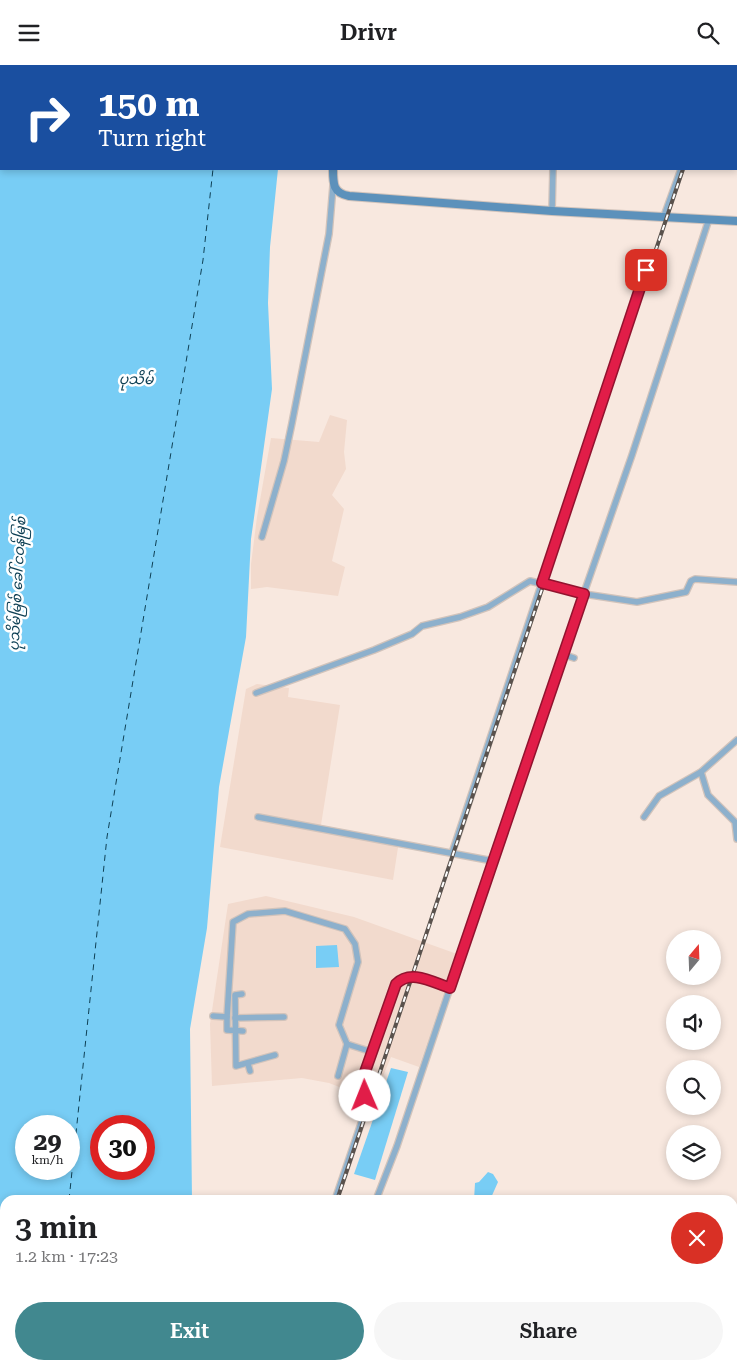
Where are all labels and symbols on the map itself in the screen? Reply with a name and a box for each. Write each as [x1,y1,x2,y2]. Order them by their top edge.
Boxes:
pin [625,249,667,291]
water label: ပုသိမ် [119,369,155,391]
water label: ပုသိမ်မြစ် ခေါ် ငဝန်မြစ် [3,515,33,652]
north arrow [666,930,721,985]
position arrow [338,1069,390,1121]
speed limit sign: 30 [90,1115,155,1180]

